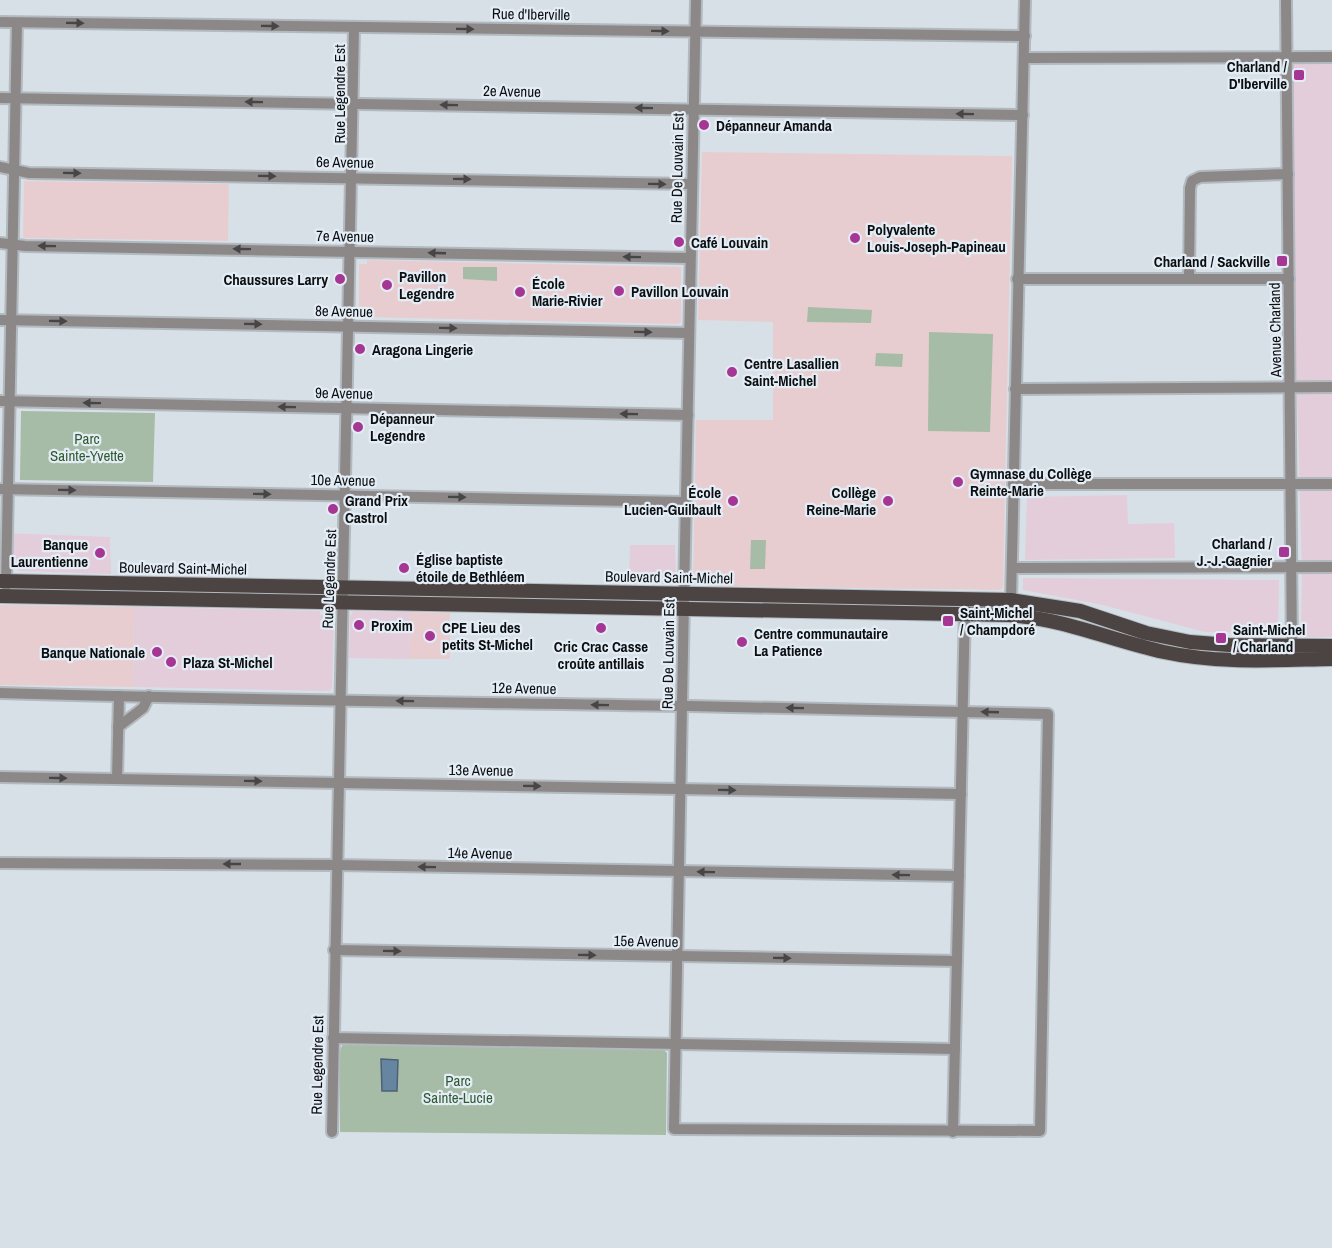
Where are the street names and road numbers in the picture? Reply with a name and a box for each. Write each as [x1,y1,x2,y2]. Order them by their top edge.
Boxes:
street label: Rue d'Iberville [492,3,570,25]
street label: Rue Legendre Est [329,44,350,144]
street label: 2e Avenue [483,80,541,102]
street label: Rue De Louvain Est [666,112,688,223]
street label: 6e Avenue [316,151,374,173]
street label: 7e Avenue [316,225,374,247]
street label: Avenue Charland [1264,282,1286,379]
street label: 8e Avenue [315,300,373,322]
street label: 9e Avenue [315,382,373,404]
street label: 10e Avenue [310,469,376,491]
street label: Rue Legendre Est [317,529,341,629]
street label: Boulevard Saint-Michel [119,556,247,580]
street label: Boulevard Saint-Michel [605,565,733,589]
street label: Rue De Louvain Est [657,598,679,709]
street label: 12e Avenue [491,677,557,699]
street label: 13e Avenue [448,759,514,781]
street label: 14e Avenue [447,842,513,864]
street label: 15e Avenue [613,930,679,952]
street label: Rue Legendre Est [306,1015,328,1115]

